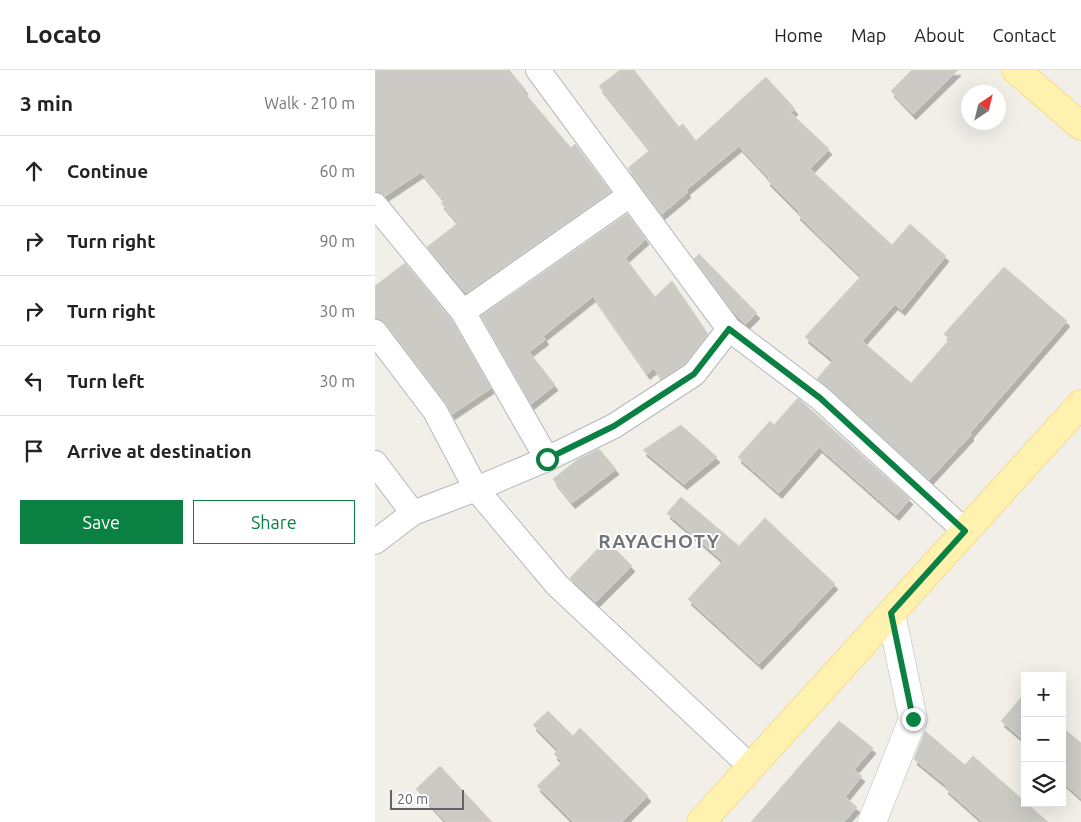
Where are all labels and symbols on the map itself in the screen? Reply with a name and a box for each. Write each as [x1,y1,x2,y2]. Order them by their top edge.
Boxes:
north arrow [961,85,1006,130]
route start [536,448,559,471]
district label: RAYACHOTY [598,530,720,552]
route end [902,708,925,731]
scale bar [390,787,464,810]

